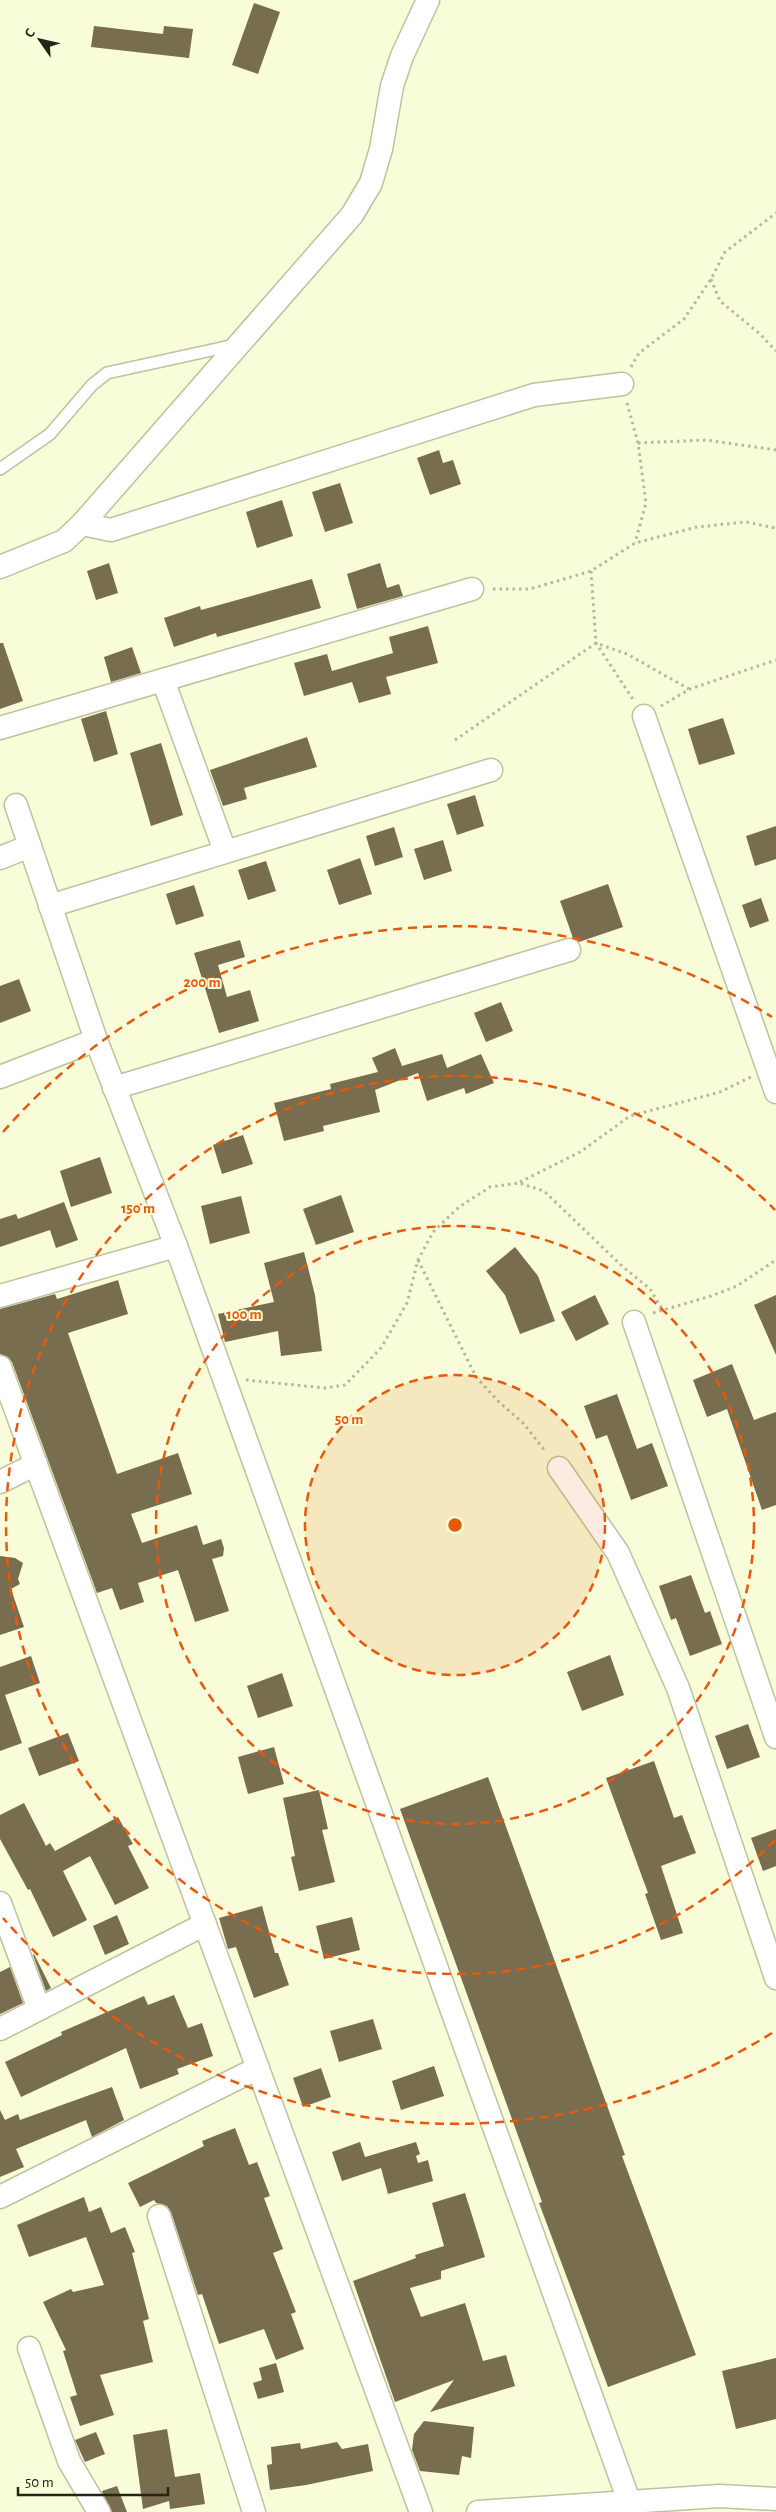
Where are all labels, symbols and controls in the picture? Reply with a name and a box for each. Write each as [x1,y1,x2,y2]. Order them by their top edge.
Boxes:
north arrow [15,15,65,65]
text: С [22,26,38,40]
text: 200 m [183,975,221,990]
text: 150 m [121,1201,155,1216]
text: 100 m [226,1307,262,1322]
text: 50 m [335,1412,363,1427]
centre of rings [446,1516,464,1534]
scale bar [18,2464,168,2496]
text: 50 m [25,2475,54,2490]

